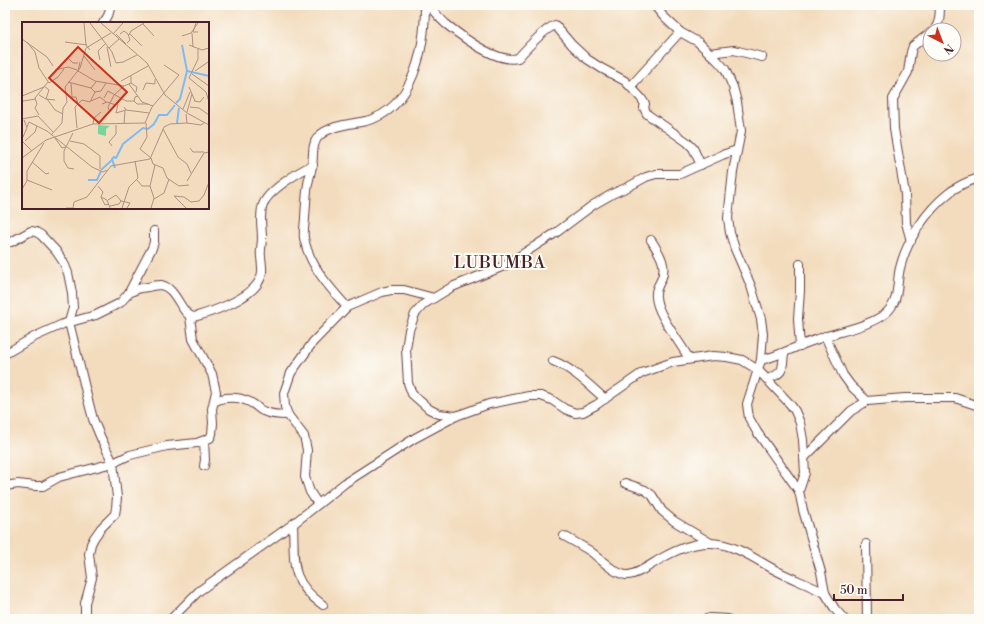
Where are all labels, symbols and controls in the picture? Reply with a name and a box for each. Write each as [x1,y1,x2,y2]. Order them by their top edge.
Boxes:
inset map [22,22,209,209]
north arrow [922,22,962,62]
text: N [940,41,956,57]
district label: LUBUMBA [454,252,546,274]
scale bar [834,576,903,602]
text: 50 m [840,583,868,598]

